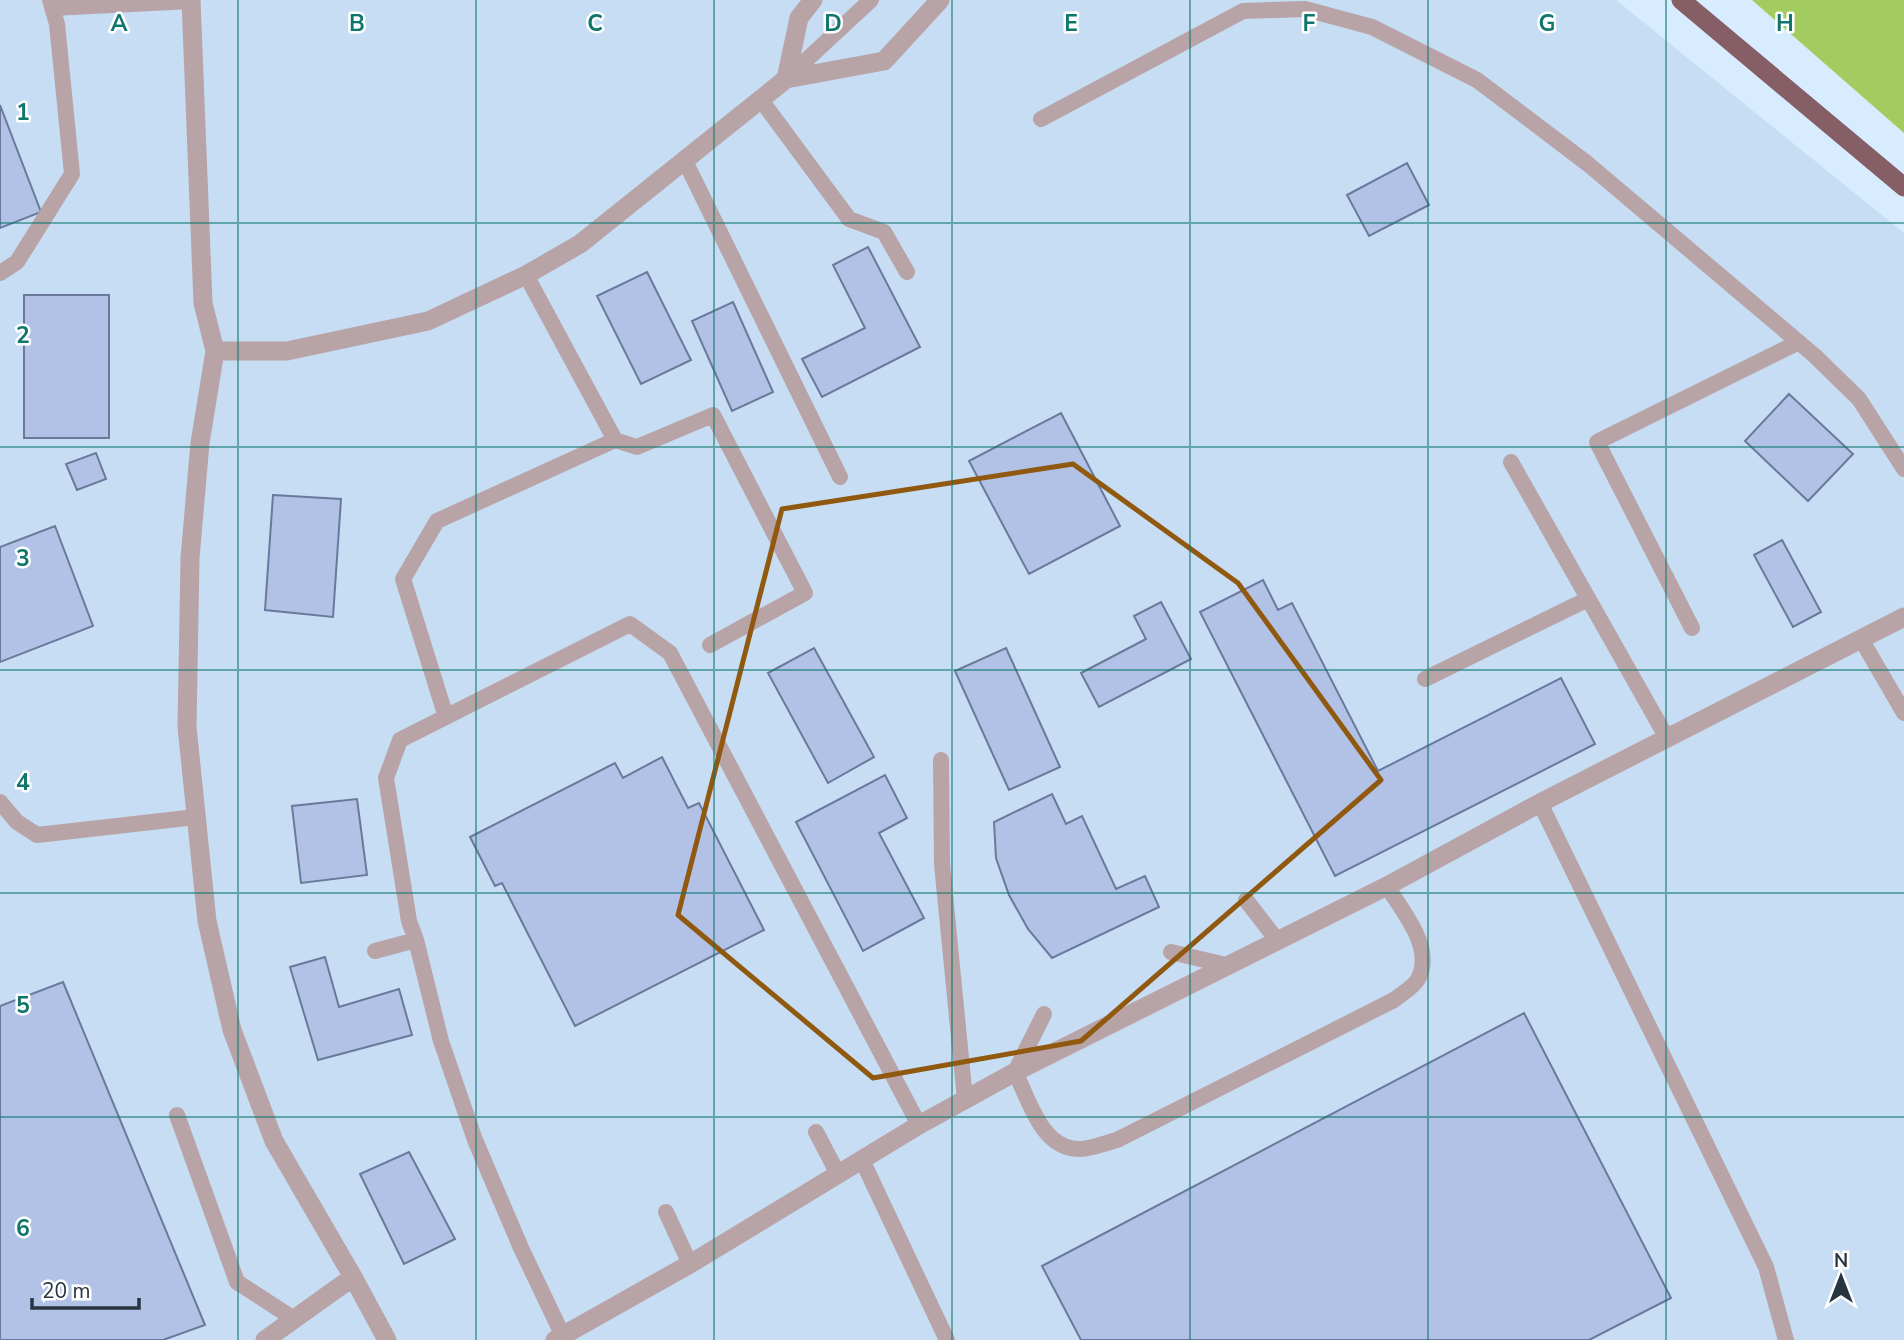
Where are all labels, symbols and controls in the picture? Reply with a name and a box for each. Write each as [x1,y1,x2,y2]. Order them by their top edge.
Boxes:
text: A [110,8,128,39]
text: B [349,8,365,39]
text: C [587,8,603,39]
text: D [824,8,842,39]
text: E [1064,8,1078,39]
text: F [1303,8,1316,39]
text: G [1539,8,1555,39]
text: H [1776,8,1794,39]
text: 1 [16,97,30,128]
text: 2 [16,320,30,351]
text: 3 [16,543,30,574]
text: 4 [16,767,30,798]
text: 5 [16,990,30,1021]
text: 6 [16,1213,30,1244]
north arrow [1806,1242,1876,1312]
text: N [1834,1248,1848,1274]
scale bar [32,1266,138,1310]
text: 20 m [42,1277,91,1305]

